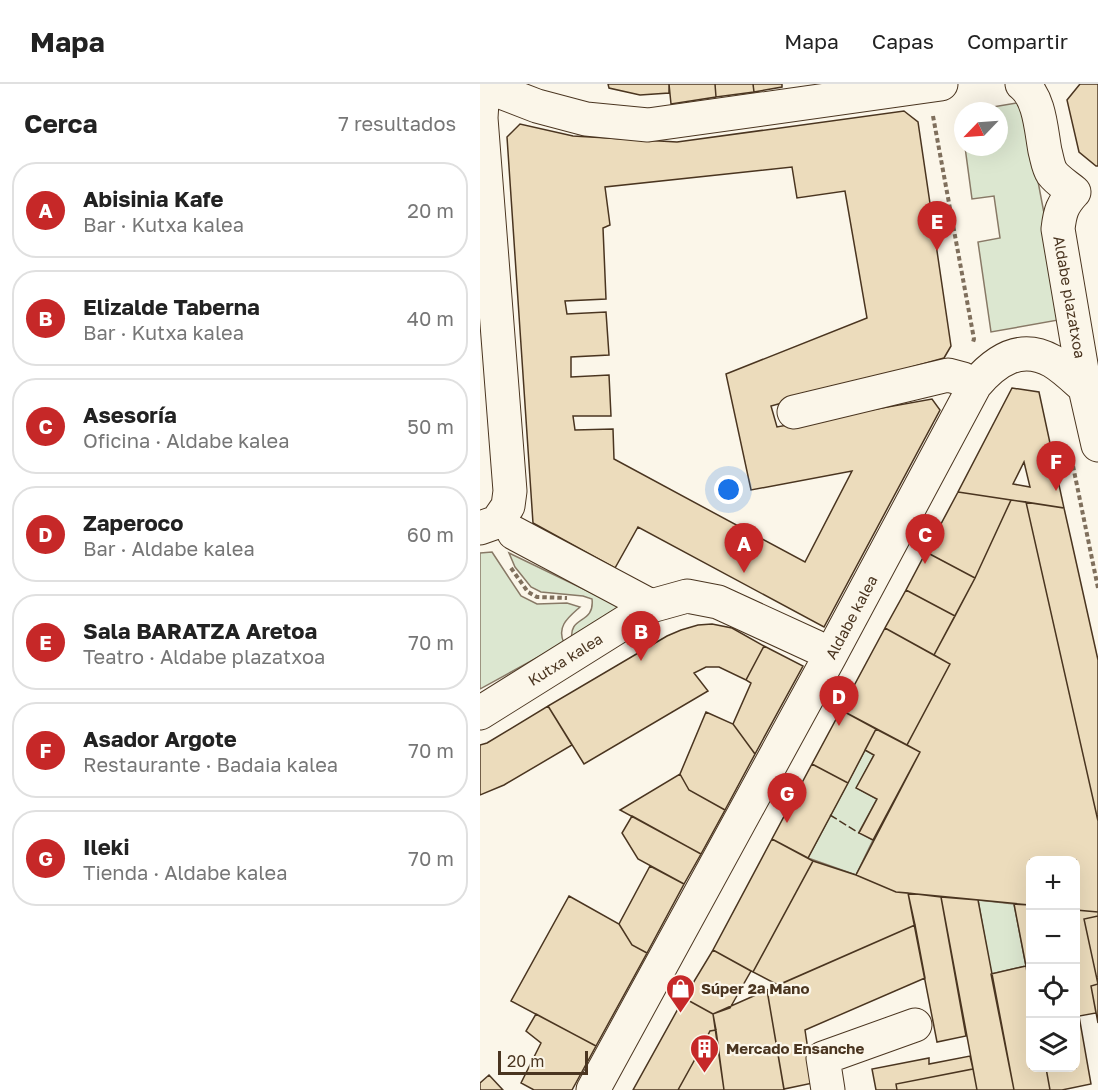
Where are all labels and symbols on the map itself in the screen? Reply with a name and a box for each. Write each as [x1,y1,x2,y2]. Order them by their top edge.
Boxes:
north arrow [954,102,1008,156]
pin: E [918,202,956,251]
street label: Aldabe plazatxoa [1050,234,1090,360]
pin: F [1036,442,1076,491]
your location [714,475,743,504]
pin: C [906,514,944,564]
pin: A [724,524,764,573]
street label: Aldabe kalea [821,572,881,662]
pin: B [622,612,660,661]
street label: Kutxa kalea [524,629,606,689]
pin: D [820,676,858,726]
pin: G [768,774,806,823]
shop icon: Súper 2ª Mano [664,972,696,1014]
place label: Súper 2ª Mano [701,979,809,997]
building icon: Mercado Ensanche [689,1032,721,1074]
place label: Mercado Ensanche [726,1039,864,1057]
scale bar [498,1048,588,1076]

